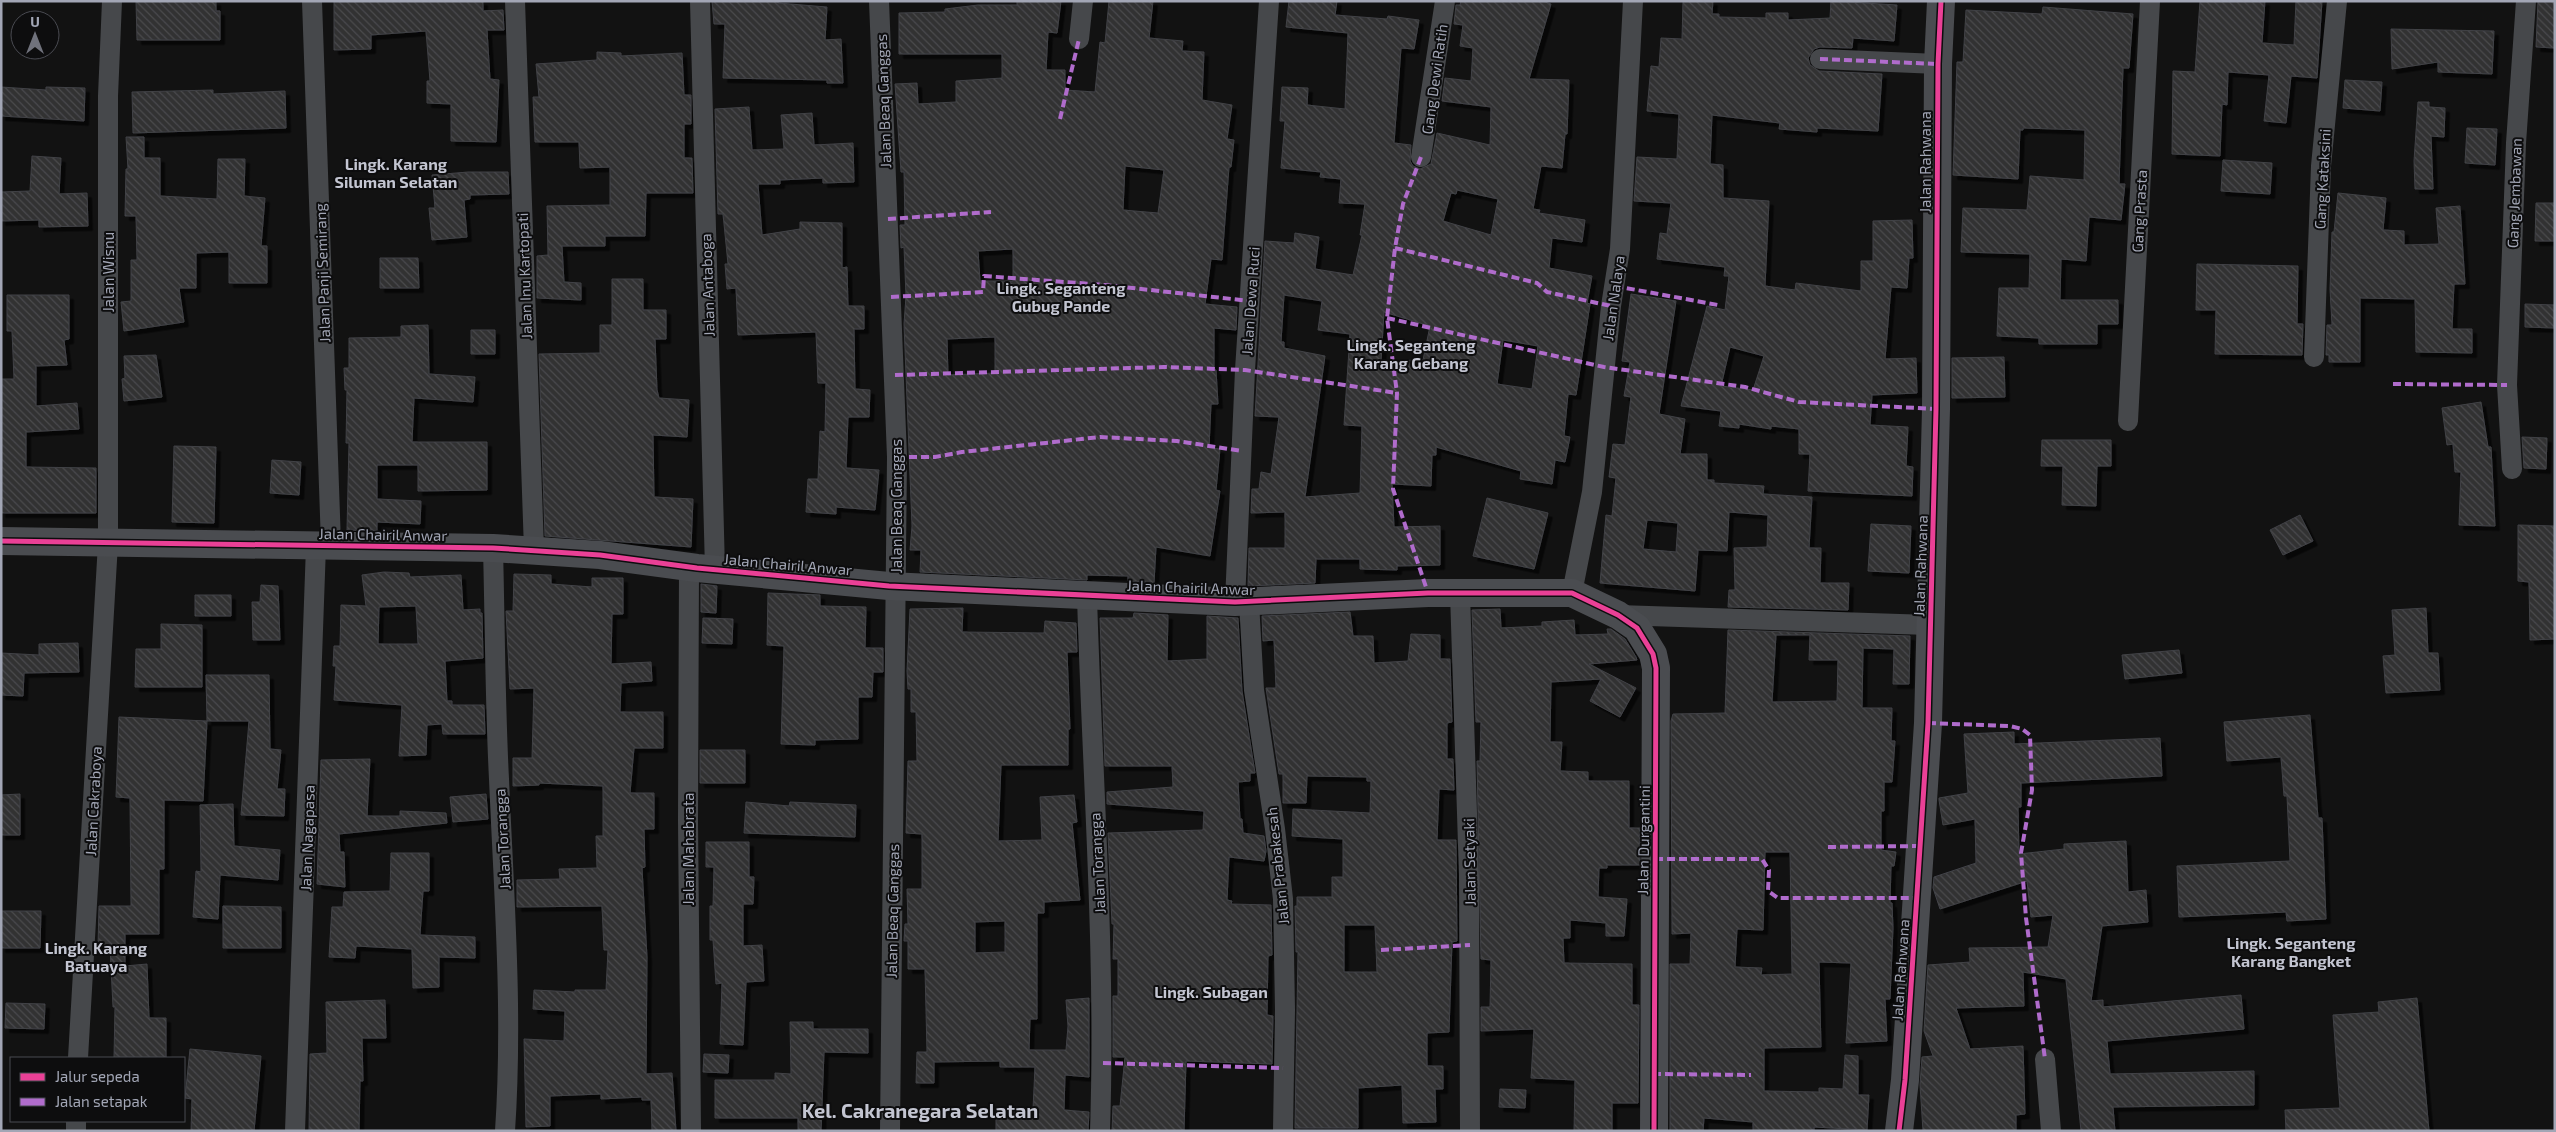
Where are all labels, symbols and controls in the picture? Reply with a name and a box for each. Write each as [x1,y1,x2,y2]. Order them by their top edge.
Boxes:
north arrow [10,10,60,60]
text: U [30,13,40,30]
street label: Gang Dewi Ratih [1417,23,1451,135]
street label: Jalan Beaq Ganggas [872,34,894,168]
street label: Jalan Rahwana [1916,111,1934,213]
street label: Gang Kataksini [2310,128,2334,230]
street label: Gang Jembawan [2503,138,2525,248]
district label: Lingk. Karang Siluman Selatan [335,154,457,191]
street label: Gang Prasta [2128,169,2150,253]
street label: Jalan Panji Semirang [311,202,334,343]
street label: Jalan Inu Kartopati [513,213,535,339]
street label: Jalan Wisnu [99,232,117,312]
street label: Jalan Antaboga [696,233,718,337]
street label: Jalan Dewa Ruci [1237,246,1263,356]
street label: Jalan Nalaya [1598,254,1628,342]
district label: Lingk. Seganteng Gubug Pande [996,278,1126,315]
district label: Lingk. Seganteng Karang Gebang [1346,335,1476,372]
street label: Jalan Beaq Ganggas [887,439,905,573]
street label: Jalan Rahwana [1909,515,1931,617]
street label: Jalan Chairil Anwar [318,524,448,544]
street label: Jalan Chairil Anwar [723,549,853,579]
street label: Jalan Chairil Anwar [1126,576,1256,598]
street label: Jalan Cakraboya [81,746,105,856]
street label: Jalan Nagapasa [296,785,318,891]
street label: Jalan Durgantini [1633,785,1653,895]
street label: Jalan Torangga [490,788,514,890]
street label: Jalan Mahabrata [679,792,697,906]
street label: Jalan Prabakesah [1262,806,1292,926]
street label: Jalan Torangga [1085,812,1109,914]
street label: Jalan Setyaki [1459,818,1479,906]
street label: Jalan Beaq Ganggas [882,844,902,978]
street label: Jalan Rahwana [1887,919,1913,1021]
district label: Lingk. Seganteng Karang Bangket [2226,933,2356,970]
district label: Lingk. Karang Batuaya [45,938,148,976]
district label: Lingk. Subagan [1154,982,1268,1001]
legend [10,1057,185,1122]
text: Jalur sepeda [55,1067,140,1085]
text: Jalan setapak [55,1092,148,1110]
district label: Kel. Cakranegara Selatan [802,1098,1038,1122]

